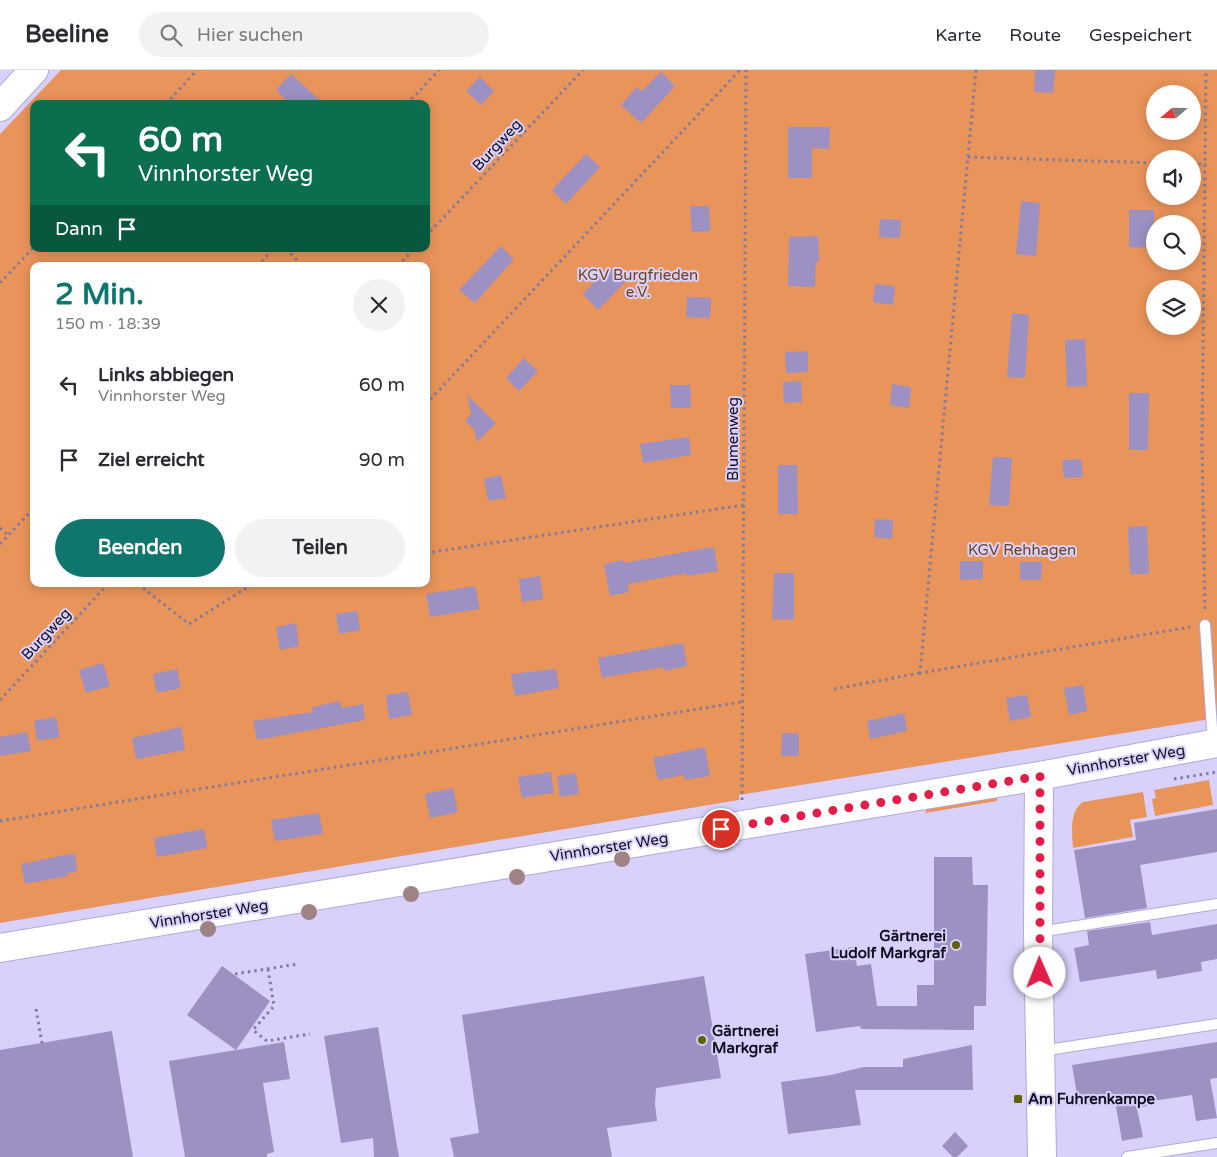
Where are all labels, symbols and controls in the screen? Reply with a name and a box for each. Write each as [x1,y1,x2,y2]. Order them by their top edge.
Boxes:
search box [139,12,489,57]
text: Beeline [25,20,109,49]
icon: search [157,21,185,49]
text: Hier suchen [197,24,303,46]
text: Karte [935,24,981,46]
text: Route [1009,24,1061,46]
text: Gespeichert [1089,24,1192,46]
north arrow [1146,85,1201,140]
map controls [1146,85,1201,335]
street label: Burgweg [469,115,525,175]
text: 60 m [138,119,223,161]
icon: left [55,120,120,185]
button: sound [1146,150,1201,205]
text: Vinnhorster Weg [138,161,313,187]
icon: arrive [113,215,141,243]
button: search [1146,215,1201,270]
text: Dann [55,218,103,240]
park label: KGV Burgfrieden e.V. [578,266,698,301]
text: 2 Min. [55,276,144,313]
button: close [353,279,405,331]
button: layers [1146,280,1201,335]
text: 150 m · 18:39 [55,314,161,334]
text: Links abbiegen [98,364,234,386]
icon: left [55,371,83,399]
text: 60 m [359,374,405,396]
text: Vinnhorster Weg [98,386,226,406]
street label: Blumenweg [724,397,742,481]
icon: arrive [55,446,83,474]
text: Ziel erreicht [98,449,205,471]
text: 90 m [359,449,405,471]
button: Beenden [55,519,225,577]
button: Teilen [235,519,405,577]
park label: KGV Rehhagen [968,541,1076,559]
street label: Burgweg [18,604,74,664]
street label: Vinnhorster Weg [1066,741,1186,779]
pin [700,808,742,850]
icon: arrive [707,815,735,843]
street label: Vinnhorster Weg [549,829,669,865]
street label: Vinnhorster Weg [149,896,269,932]
place label: Gärtnerei Ludolf Markgraf [830,927,946,963]
marker: Gärtnerei Ludolf Markgraf [950,939,962,951]
position arrow [1013,946,1065,998]
place label: Gärtnerei Markgraf [712,1022,779,1058]
marker: Gärtnerei Markgraf [696,1034,708,1046]
place label: Am Fuhrenkampe [1028,1090,1155,1109]
marker: Am Fuhrenkampe [1012,1093,1024,1105]

